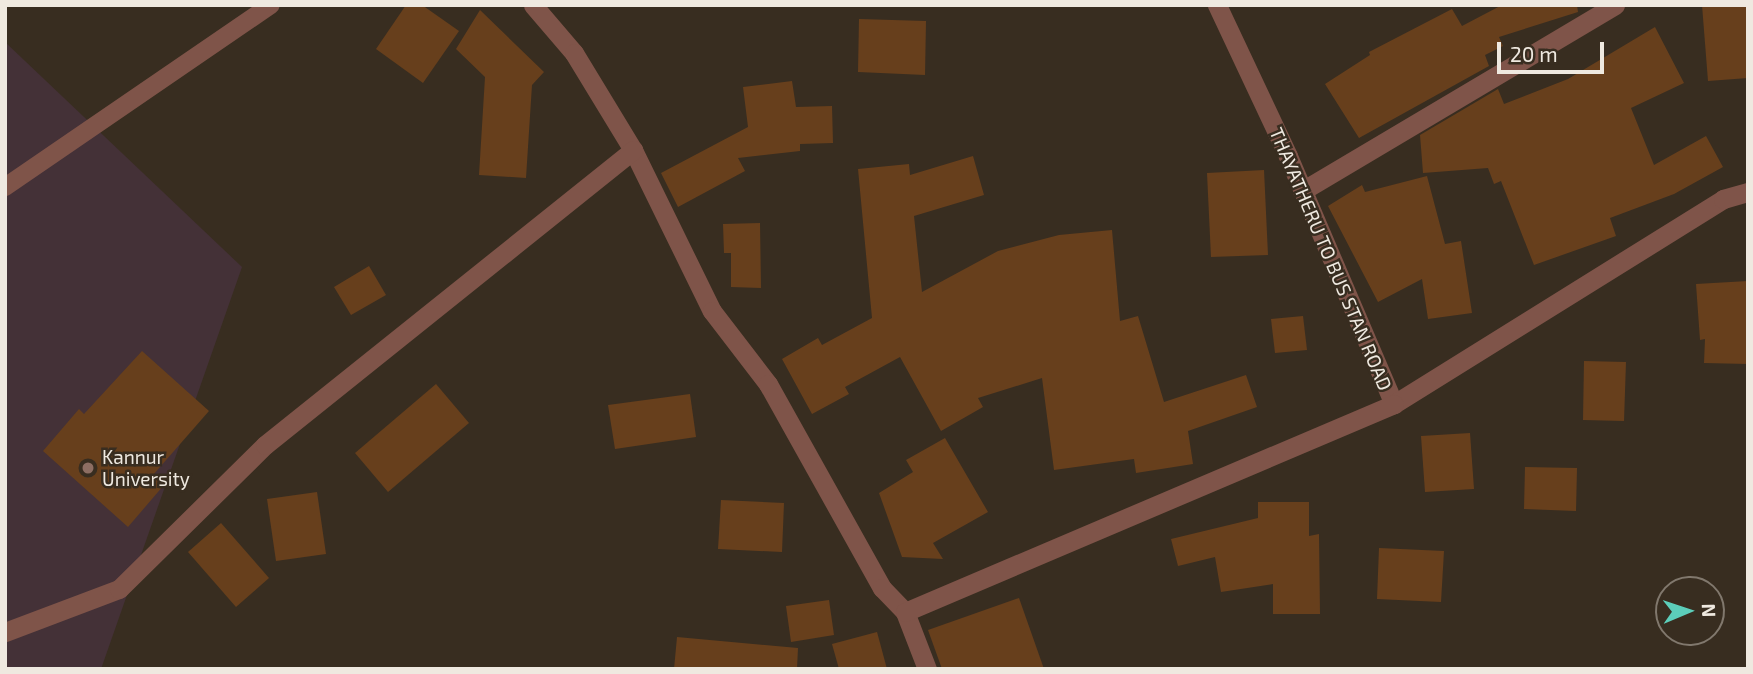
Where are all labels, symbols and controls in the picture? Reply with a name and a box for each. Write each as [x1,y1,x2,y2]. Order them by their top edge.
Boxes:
scale bar [1501,28,1608,72]
text: 20 m [1510,41,1558,66]
street label: THAYATHERU TO BUS STAN ROAD [1265,124,1397,394]
place label: Kannur University [102,446,190,490]
marker: Kannur University [80,460,96,476]
north arrow [1655,576,1725,646]
text: N [1698,603,1721,618]

